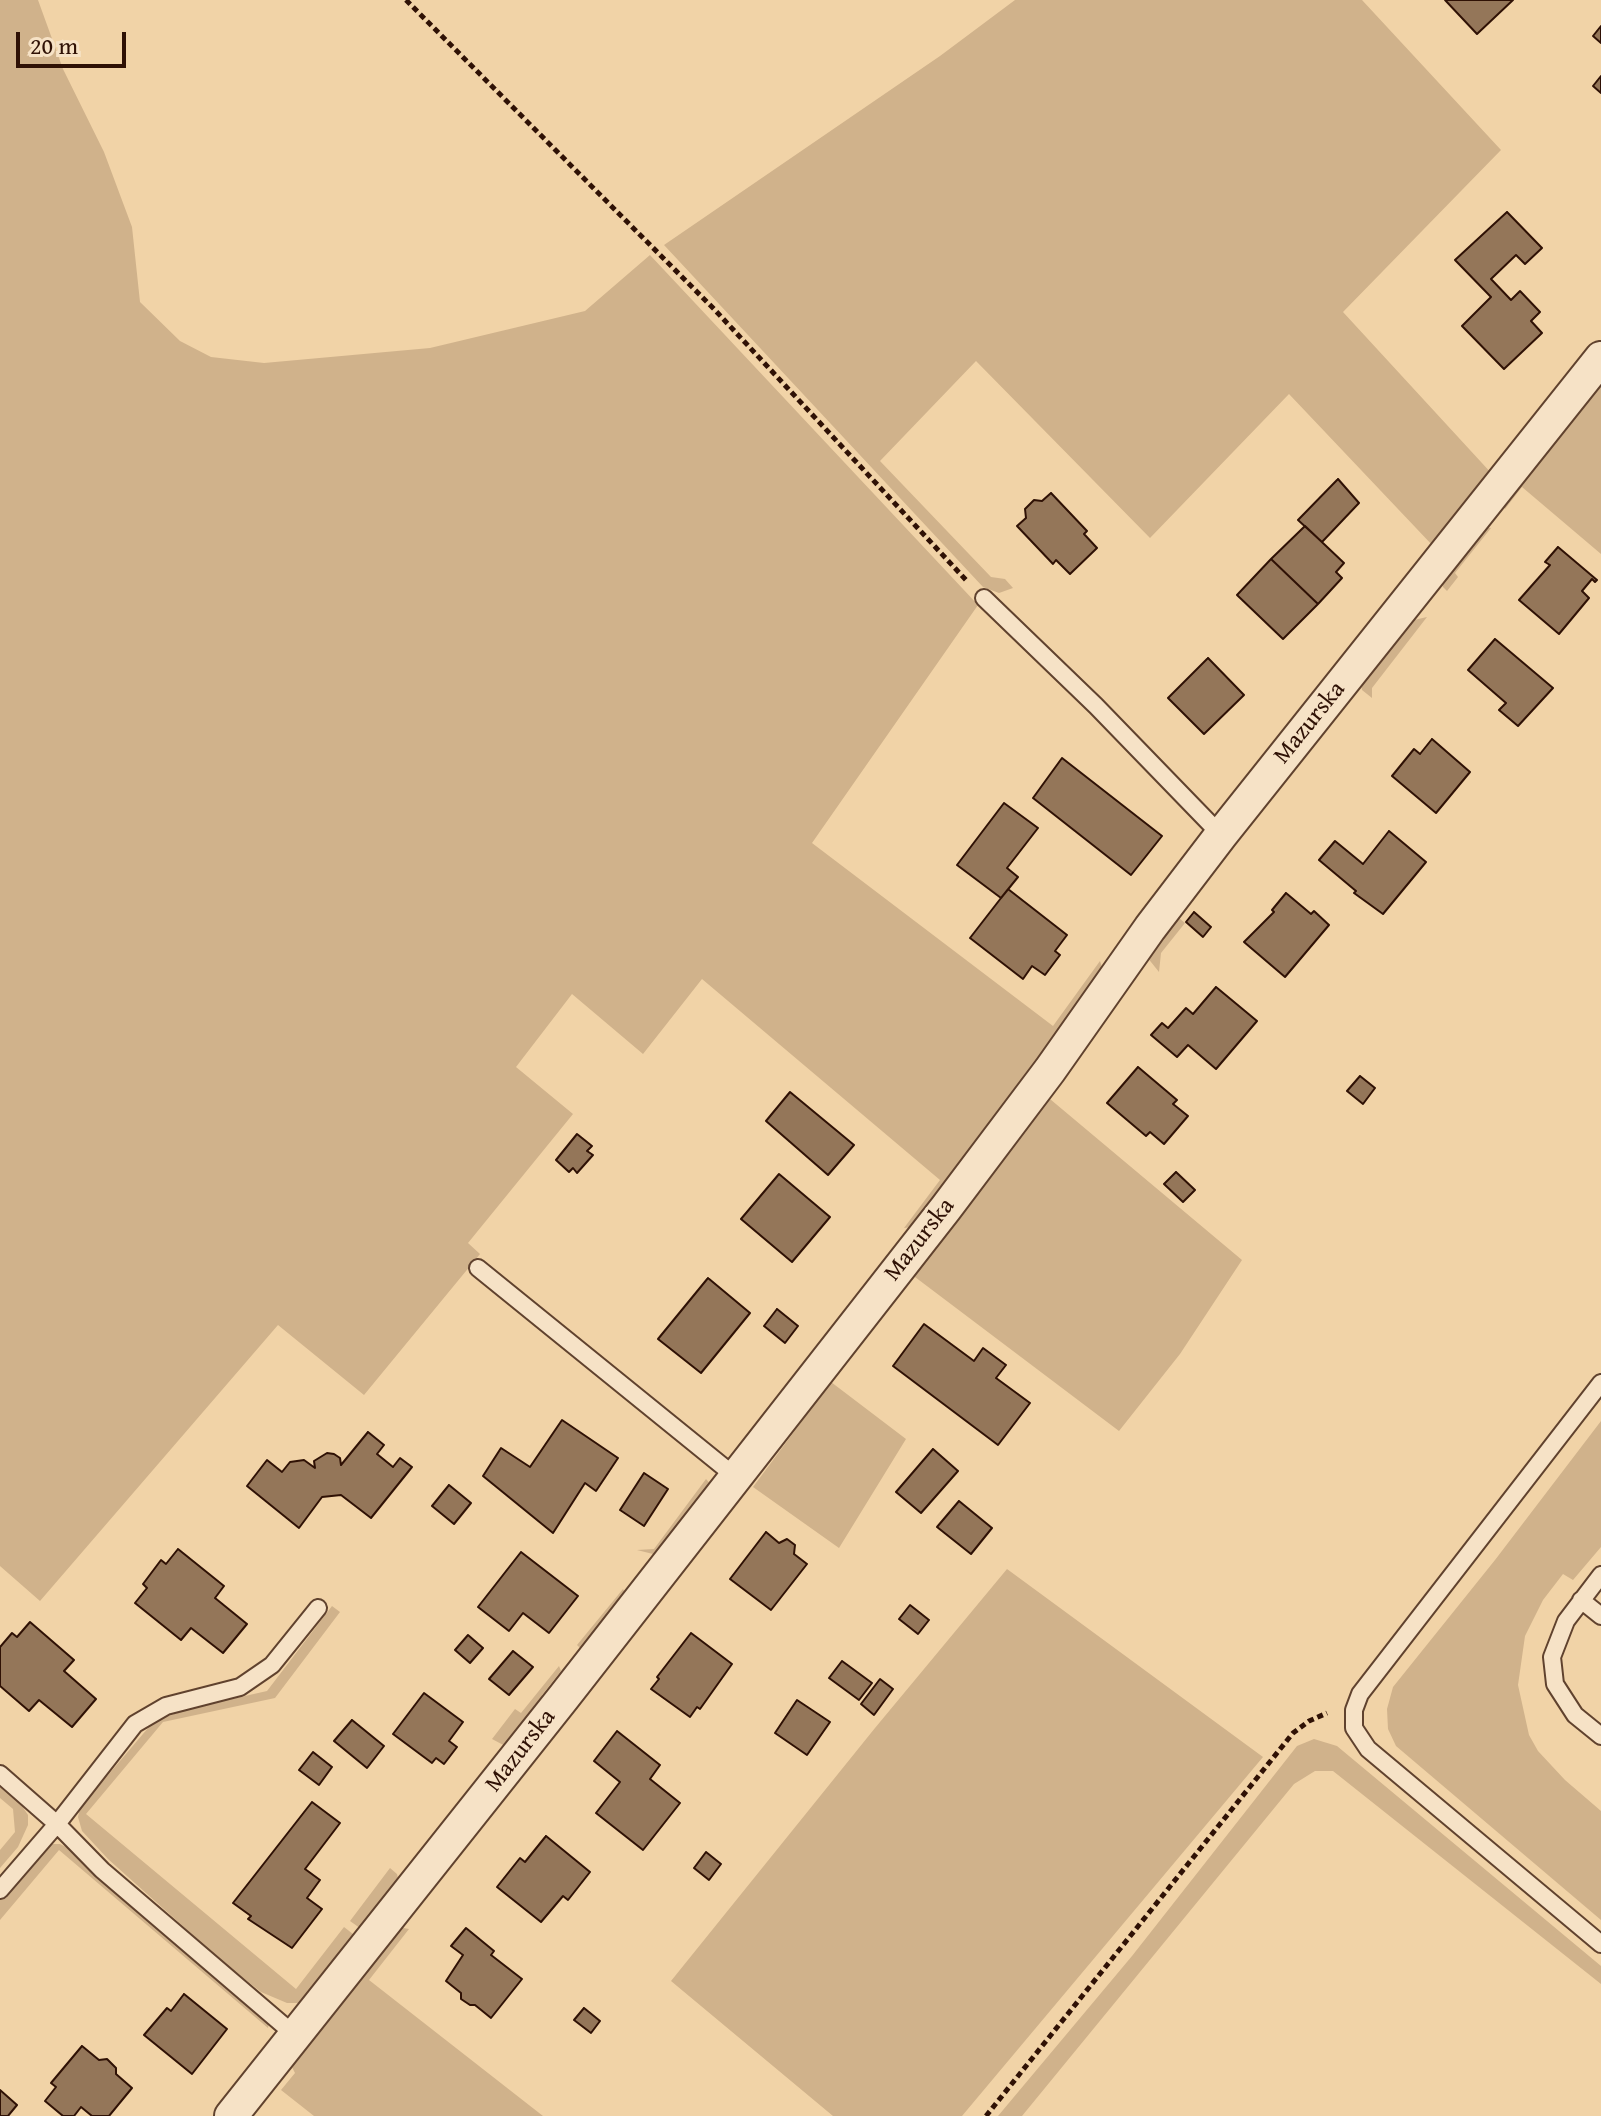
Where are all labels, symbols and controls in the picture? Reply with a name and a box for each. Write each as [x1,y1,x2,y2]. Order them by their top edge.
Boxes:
scale bar [20,16,130,66]
text: 20 m [30,28,78,63]
street label: Mazurska [1268,676,1352,770]
street label: Mazurska [879,1193,961,1287]
street label: Mazurska [480,1704,562,1798]

